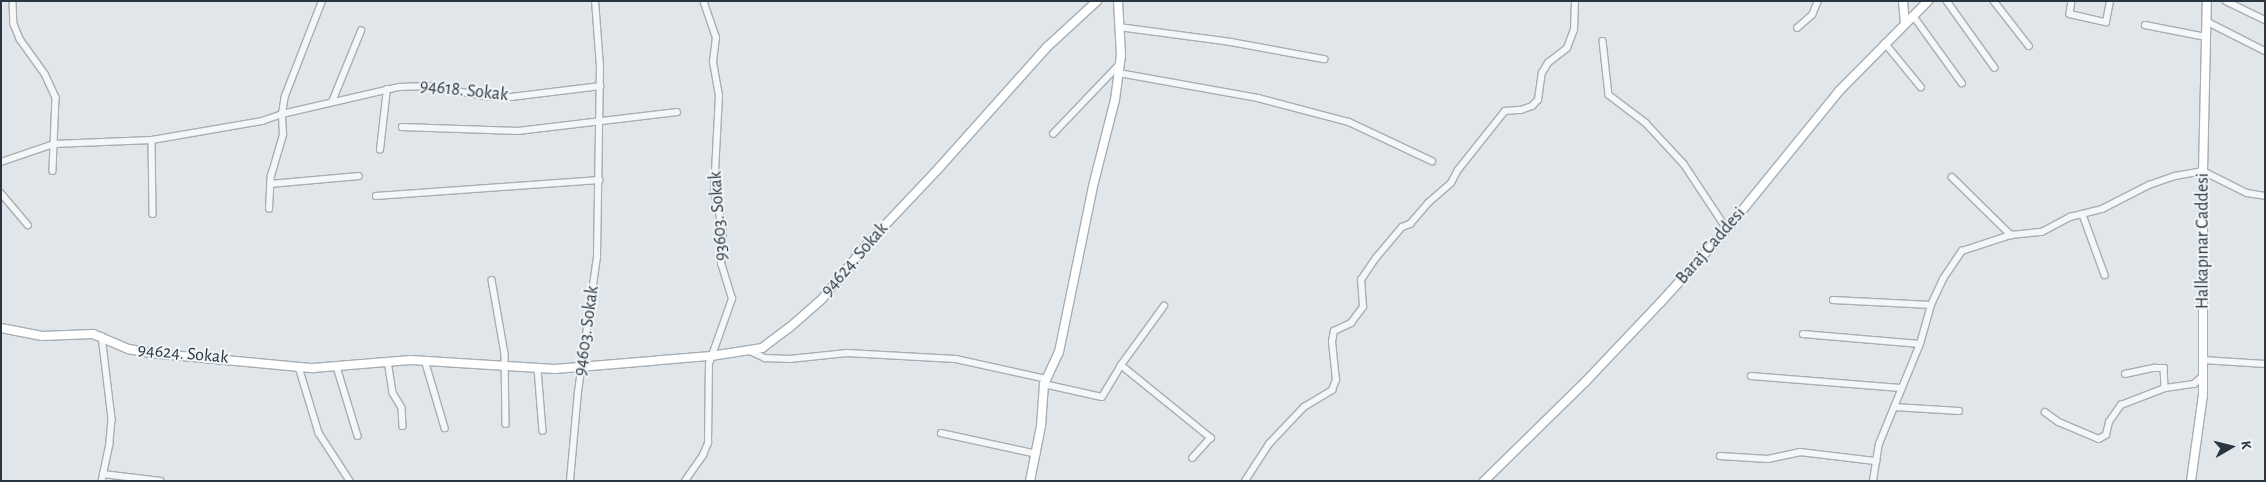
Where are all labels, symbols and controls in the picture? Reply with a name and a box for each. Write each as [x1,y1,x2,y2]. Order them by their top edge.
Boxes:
street label: 94618. Sokak [419,76,509,106]
street label: 93603. Sokak [705,171,733,261]
street label: Halkapınar Caddesi [2192,173,2214,309]
street label: Baraj Caddesi [1672,203,1750,289]
street label: 94624. Sokak [817,219,893,301]
street label: 94603. Sokak [570,284,604,378]
street label: 94624. Sokak [137,339,229,369]
north arrow [2206,422,2256,472]
text: K [2238,440,2253,450]

